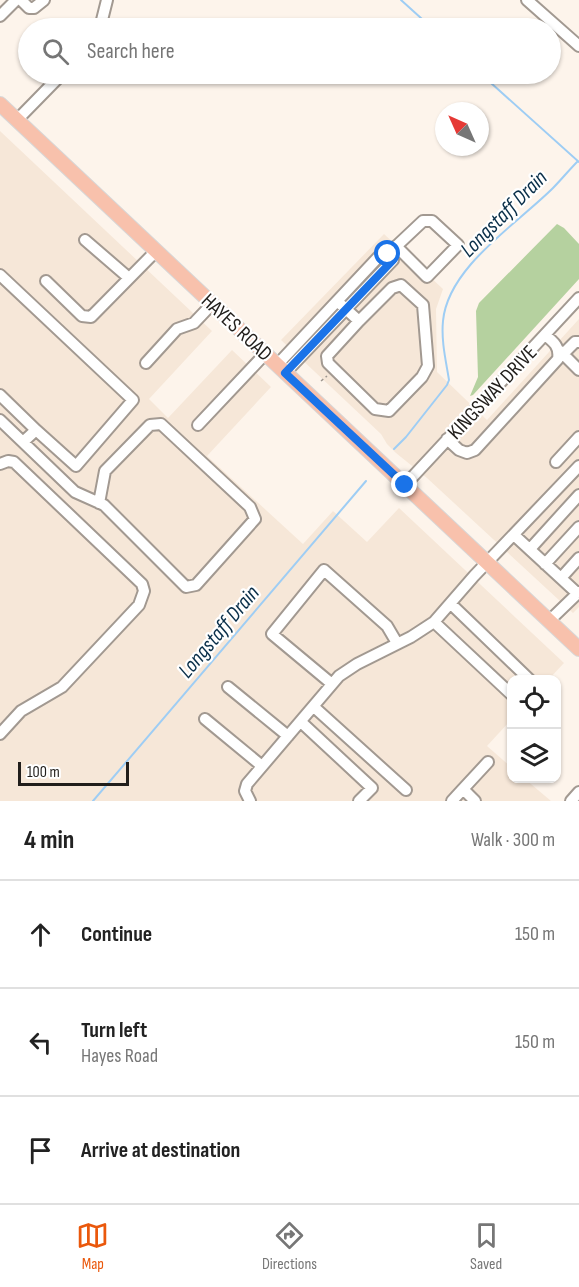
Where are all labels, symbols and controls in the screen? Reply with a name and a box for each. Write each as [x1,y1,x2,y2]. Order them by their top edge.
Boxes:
search box [18,18,561,84]
icon: search [39,35,72,68]
text: Search here [87,38,174,65]
north arrow [435,102,489,156]
water label: Longstaff Drain [455,165,553,263]
route start [374,240,400,266]
street label: HAYES ROAD [196,288,277,366]
street label: KINGSWAY DRIVE [442,340,542,445]
route end [391,471,417,497]
water label: Longstaff Drain [173,580,266,684]
map controls [507,675,561,783]
button: locate [507,675,561,729]
button: layers [507,729,561,783]
scale bar [18,759,129,786]
text: 100 m [27,763,60,782]
text: 4 min [24,825,74,856]
text: Walk · 300 m [471,828,555,852]
icon: ahead [24,918,57,951]
text: Continue [81,921,152,948]
text: 150 m [515,922,555,946]
text: Turn left [81,1017,147,1044]
icon: left [24,1026,57,1059]
text: 150 m [515,1030,555,1054]
text: Hayes Road [81,1044,158,1068]
icon: arrive [24,1134,57,1167]
text: Arrive at destination [81,1137,240,1164]
tab: Map [76,1219,109,1274]
tab: Directions [262,1219,317,1274]
tab: Saved [470,1219,503,1274]

